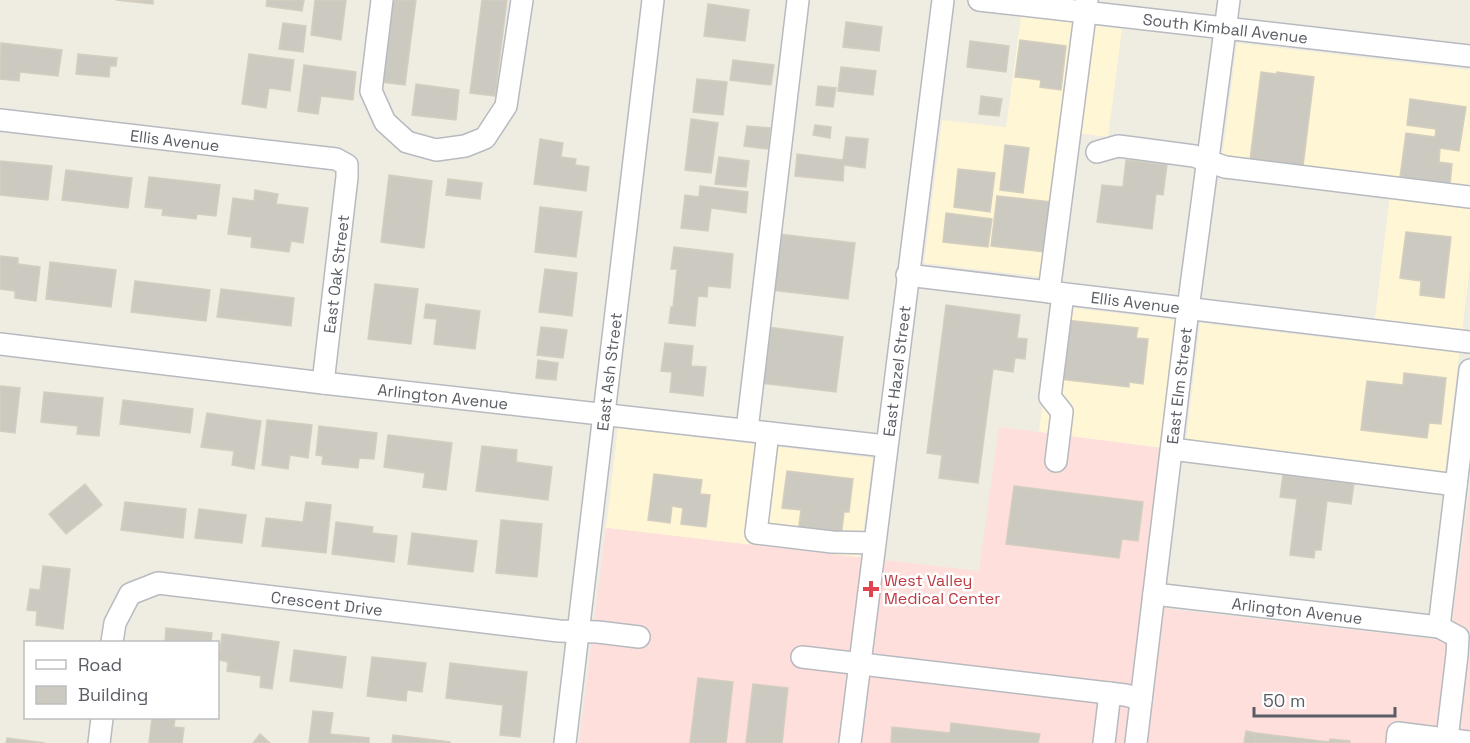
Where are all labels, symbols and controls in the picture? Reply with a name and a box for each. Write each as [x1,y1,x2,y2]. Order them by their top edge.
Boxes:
street label: South Kimball Avenue [1142,9,1309,48]
street label: Ellis Avenue [129,125,221,156]
street label: East Oak Street [319,214,354,335]
street label: Ellis Avenue [1090,287,1181,318]
street label: East Hazel Street [878,304,916,438]
street label: East Ash Street [592,311,627,432]
street label: East Elm Street [1162,326,1197,445]
street label: Arlington Avenue [376,379,509,415]
place label: West Valley Medical Center [884,570,1000,609]
marker: West Valley Medical Center [862,580,880,598]
street label: Crescent Drive [270,587,384,621]
street label: Arlington Avenue [1231,593,1363,629]
legend [24,641,219,719]
text: Road [78,653,122,676]
scale bar [1254,680,1395,718]
text: Building [78,683,148,706]
text: 50 m [1263,689,1305,712]

